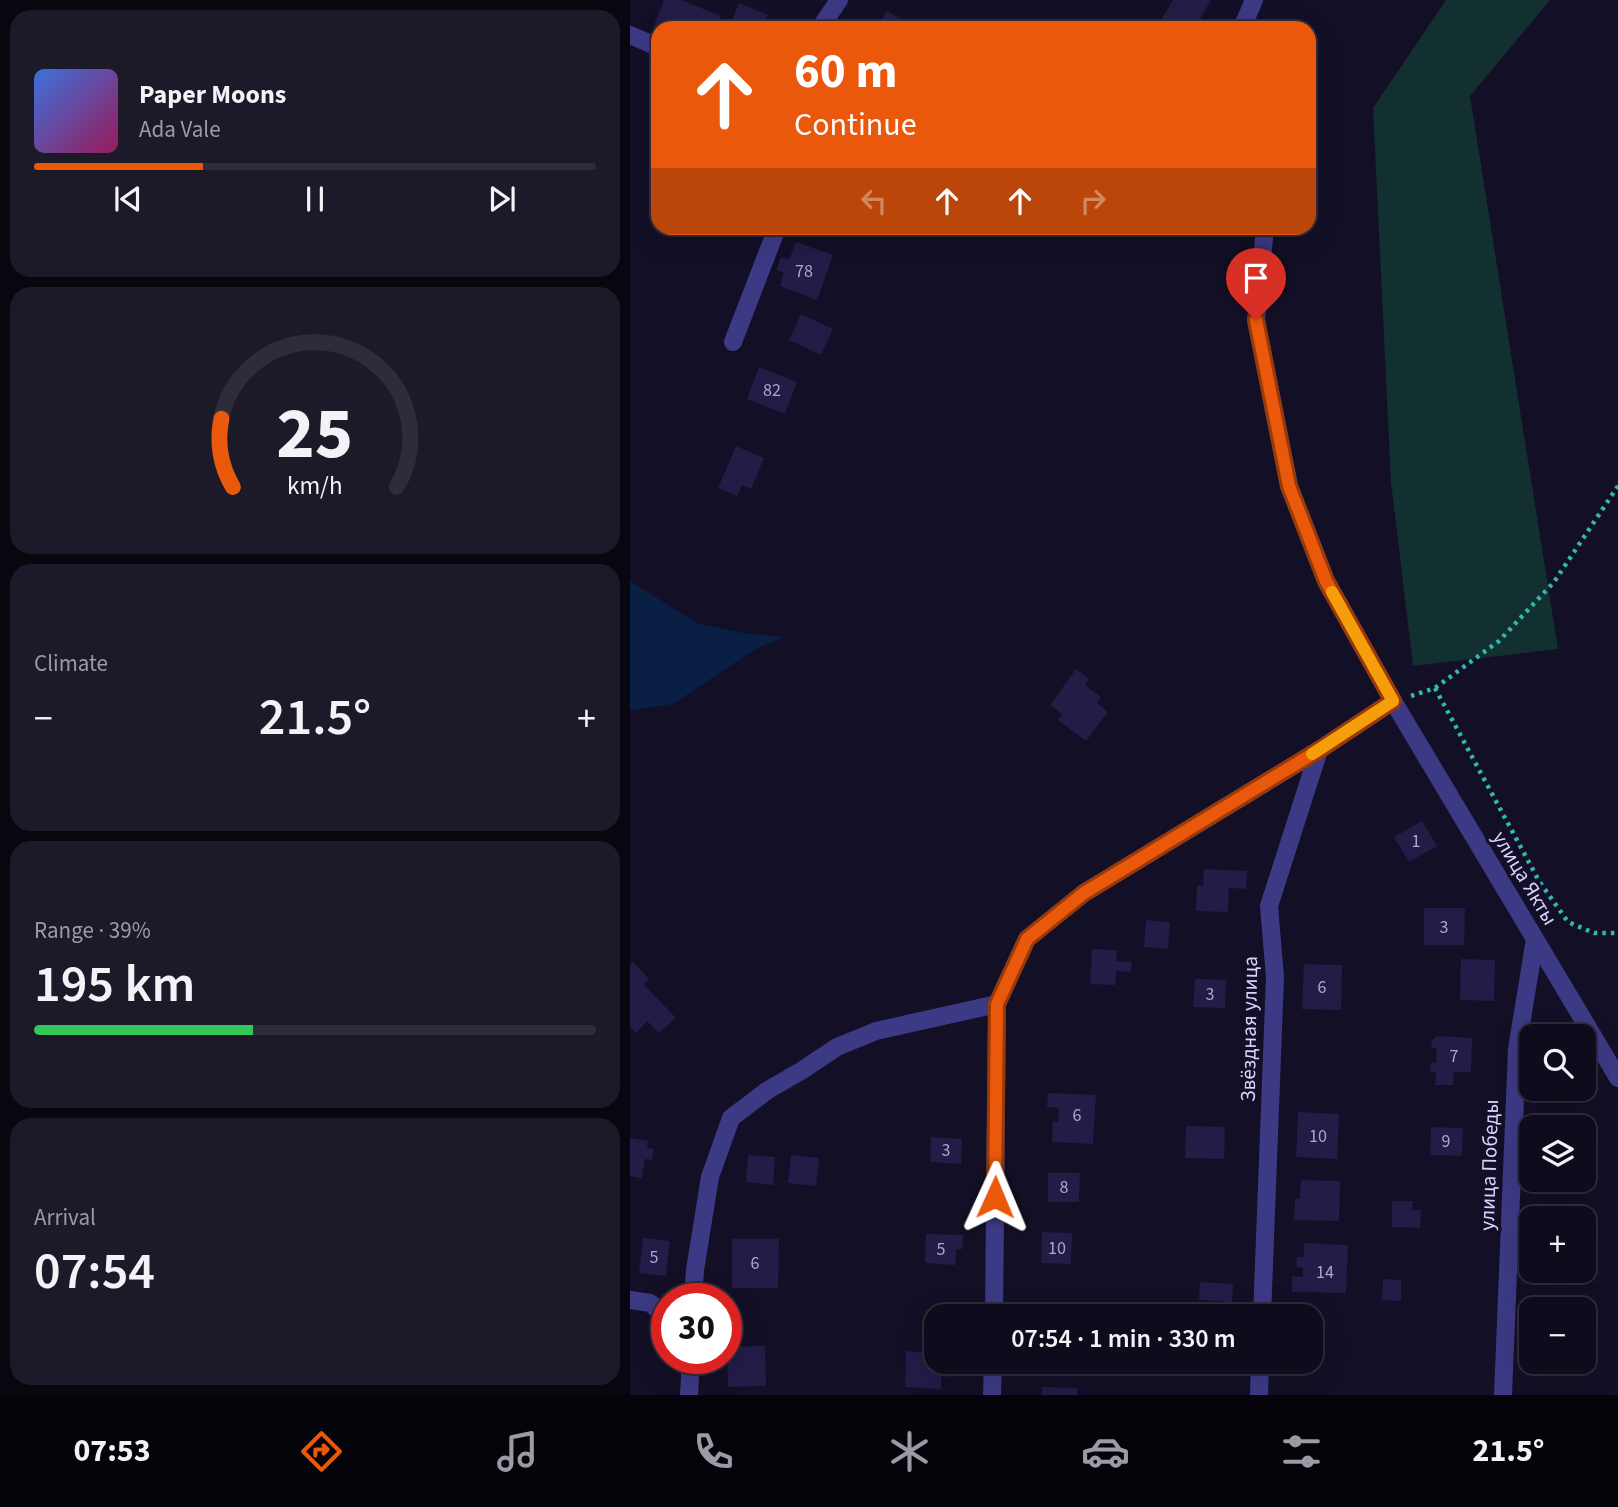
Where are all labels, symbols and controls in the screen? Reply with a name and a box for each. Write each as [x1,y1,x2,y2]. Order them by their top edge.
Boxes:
text: 60 m [794,37,898,107]
icon: ahead [679,49,770,140]
text: Paper Moons [139,76,286,113]
text: Continue [794,102,917,148]
text: Ada Vale [139,113,221,146]
icon: previous [109,180,147,218]
icon: pause [296,180,334,218]
icon: next [483,180,521,218]
icon: left [855,182,893,220]
icon: ahead [928,182,966,220]
icon: ahead [1001,182,1039,220]
icon: right [1074,182,1112,220]
pin [1226,248,1286,320]
house number: 78 [795,259,813,284]
icon: arrive [1237,259,1275,297]
house number: 82 [763,378,781,403]
text: 25 [277,382,353,486]
text: km/h [287,467,343,503]
text: Climate [34,647,108,680]
text: 21.5° [259,681,371,755]
text: − [34,692,53,746]
text: + [577,692,596,746]
street label: улица Якты [1485,825,1565,931]
house number: 1 [1412,829,1420,854]
text: Range · 39% [34,914,151,947]
house number: 3 [1440,915,1449,940]
text: 195 km [34,948,195,1022]
street label: Звёздная улица [1233,956,1265,1102]
house number: 6 [1318,975,1327,1000]
house number: 3 [1206,982,1215,1007]
map controls [1519,1024,1596,1374]
button: search [1519,1024,1596,1101]
house number: 7 [1450,1044,1459,1069]
street label: улица Победы [1472,1099,1506,1231]
house number: 6 [1073,1103,1082,1128]
button: layers [1519,1115,1596,1192]
house number: 10 [1309,1124,1327,1149]
house number: 9 [1442,1129,1451,1154]
house number: 3 [942,1138,951,1163]
position arrow [958,1160,1032,1234]
house number: 8 [1060,1175,1069,1200]
text: Arrival [34,1201,96,1234]
button: + [1519,1206,1596,1283]
text: 07:54 [34,1235,155,1309]
house number: 10 [1048,1236,1066,1261]
house number: 5 [937,1237,946,1262]
house number: 5 [650,1245,659,1270]
house number: 6 [751,1251,760,1276]
house number: 14 [1316,1260,1334,1285]
speed limit sign: 30 [651,1283,742,1374]
button: − [1519,1297,1596,1374]
text: 07:54 · 1 min · 330 m [1011,1320,1236,1357]
icon: directions [297,1427,346,1476]
icon: music [493,1427,542,1476]
icon: phone [689,1427,738,1476]
icon: climate [885,1427,934,1476]
icon: car [1081,1427,1130,1476]
icon: filters [1277,1427,1326,1476]
text: 07:53 [73,1428,151,1474]
text: 21.5° [1473,1428,1544,1474]

